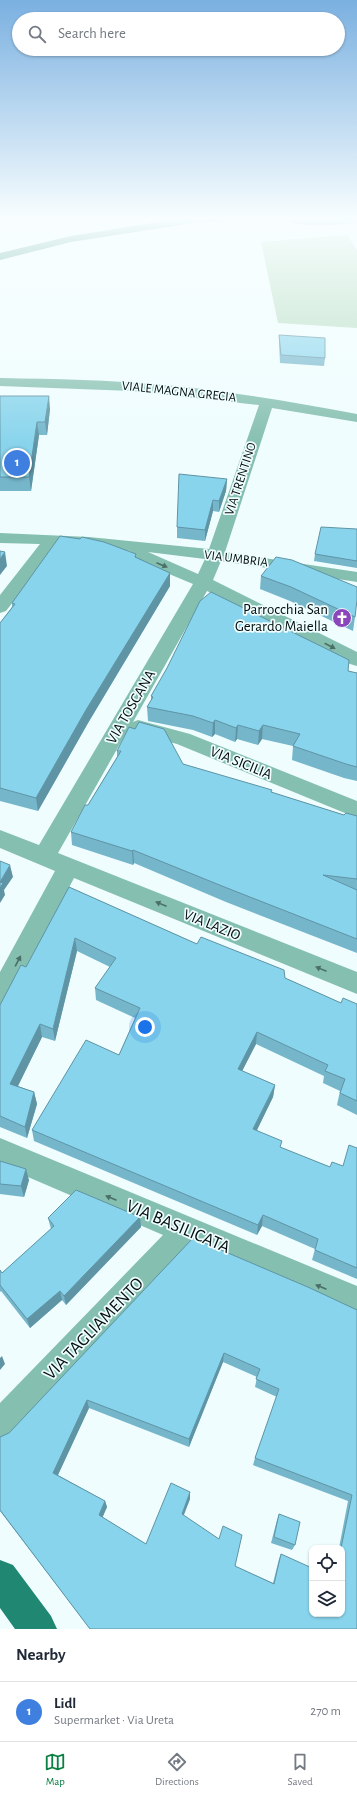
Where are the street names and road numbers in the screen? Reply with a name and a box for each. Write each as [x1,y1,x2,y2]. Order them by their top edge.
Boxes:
street label: VIALE MAGNA GRECIA [121,380,237,405]
street label: VIA TRENTINO [223,441,259,517]
street label: VIA UMBRIA [203,549,269,569]
street label: VIA TOSCANA [104,667,158,746]
street label: VIA SICILIA [208,744,274,782]
street label: VIA LAZIO [181,907,243,943]
street label: VIA BASILICATA [124,1197,233,1257]
street label: VIA TAGLIAMENTO [41,1274,147,1384]

